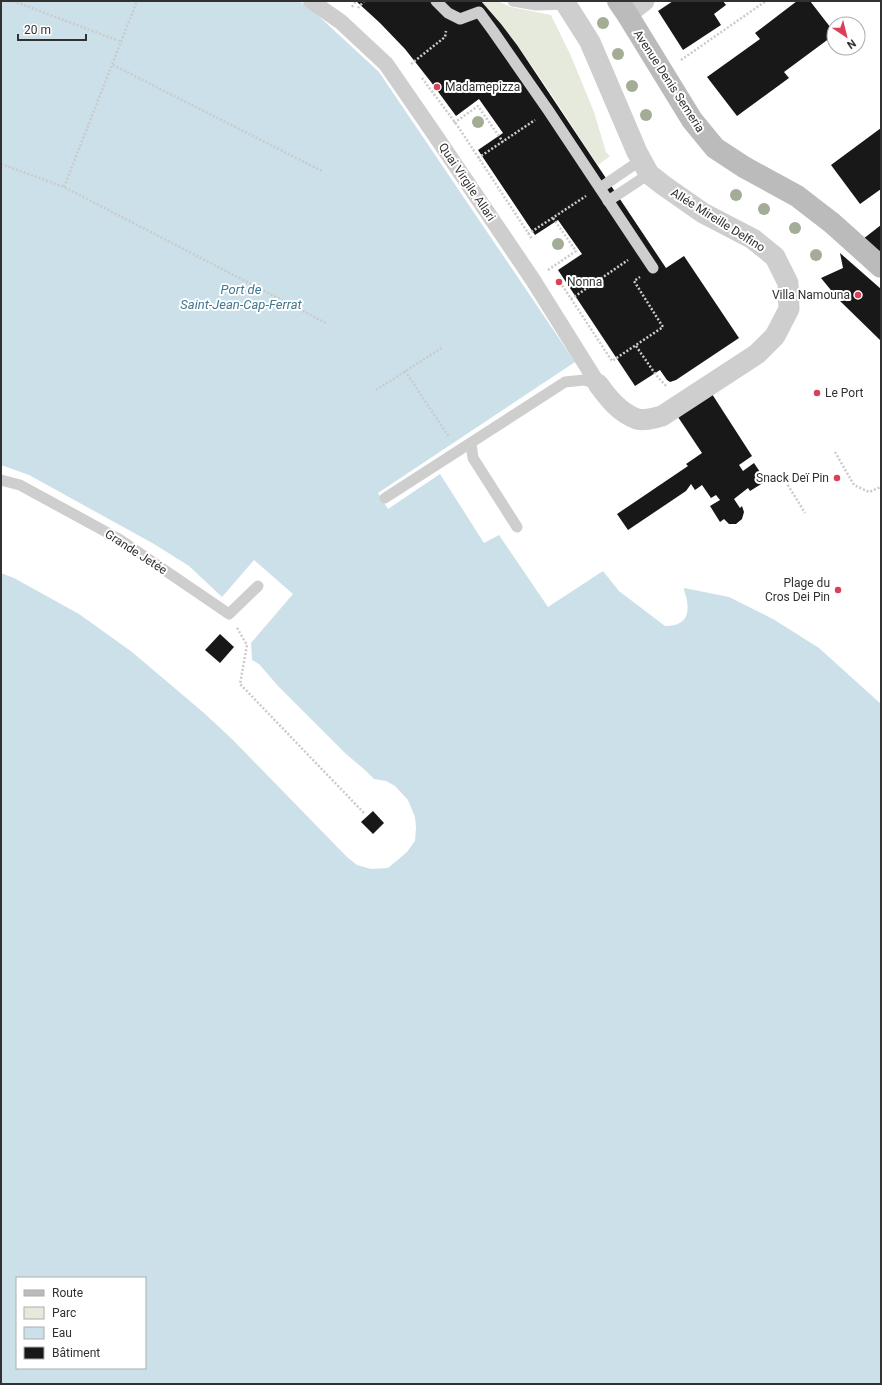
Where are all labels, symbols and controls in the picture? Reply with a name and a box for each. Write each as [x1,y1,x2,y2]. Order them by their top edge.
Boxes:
scale bar [18,16,86,42]
north arrow [826,16,866,56]
text: 20 m [24,23,51,37]
street label: Avenue Denis Semeria [631,27,707,135]
text: N [844,36,858,51]
place label: Madamepizza [445,80,520,94]
marker: Madamepizza [432,82,442,92]
street label: Quai Virgile Allari [436,140,498,224]
street label: Allée Mireille Delfino [668,185,768,255]
place label: Nonna [567,275,602,289]
marker: Nonna [554,277,564,287]
water label: Port de Saint-Jean-Cap-Ferrat [180,282,303,312]
place label: Villa Namouna [772,288,850,302]
marker: Villa Namouna [853,290,863,300]
place label: Le Port [825,386,864,400]
marker: Le Port [812,388,822,398]
place label: Snack Deï Pin [756,471,829,485]
marker: Snack Deï Pin [832,473,842,483]
street label: Grande Jetée [102,527,170,577]
place label: Plage du Cros Dei Pin [765,576,830,604]
marker: Plage du Cros Dei Pin [833,585,843,595]
legend [16,1277,146,1369]
text: Route [52,1286,83,1300]
text: Parc [52,1306,76,1320]
text: Eau [52,1326,72,1340]
text: Bâtiment [52,1346,100,1360]

